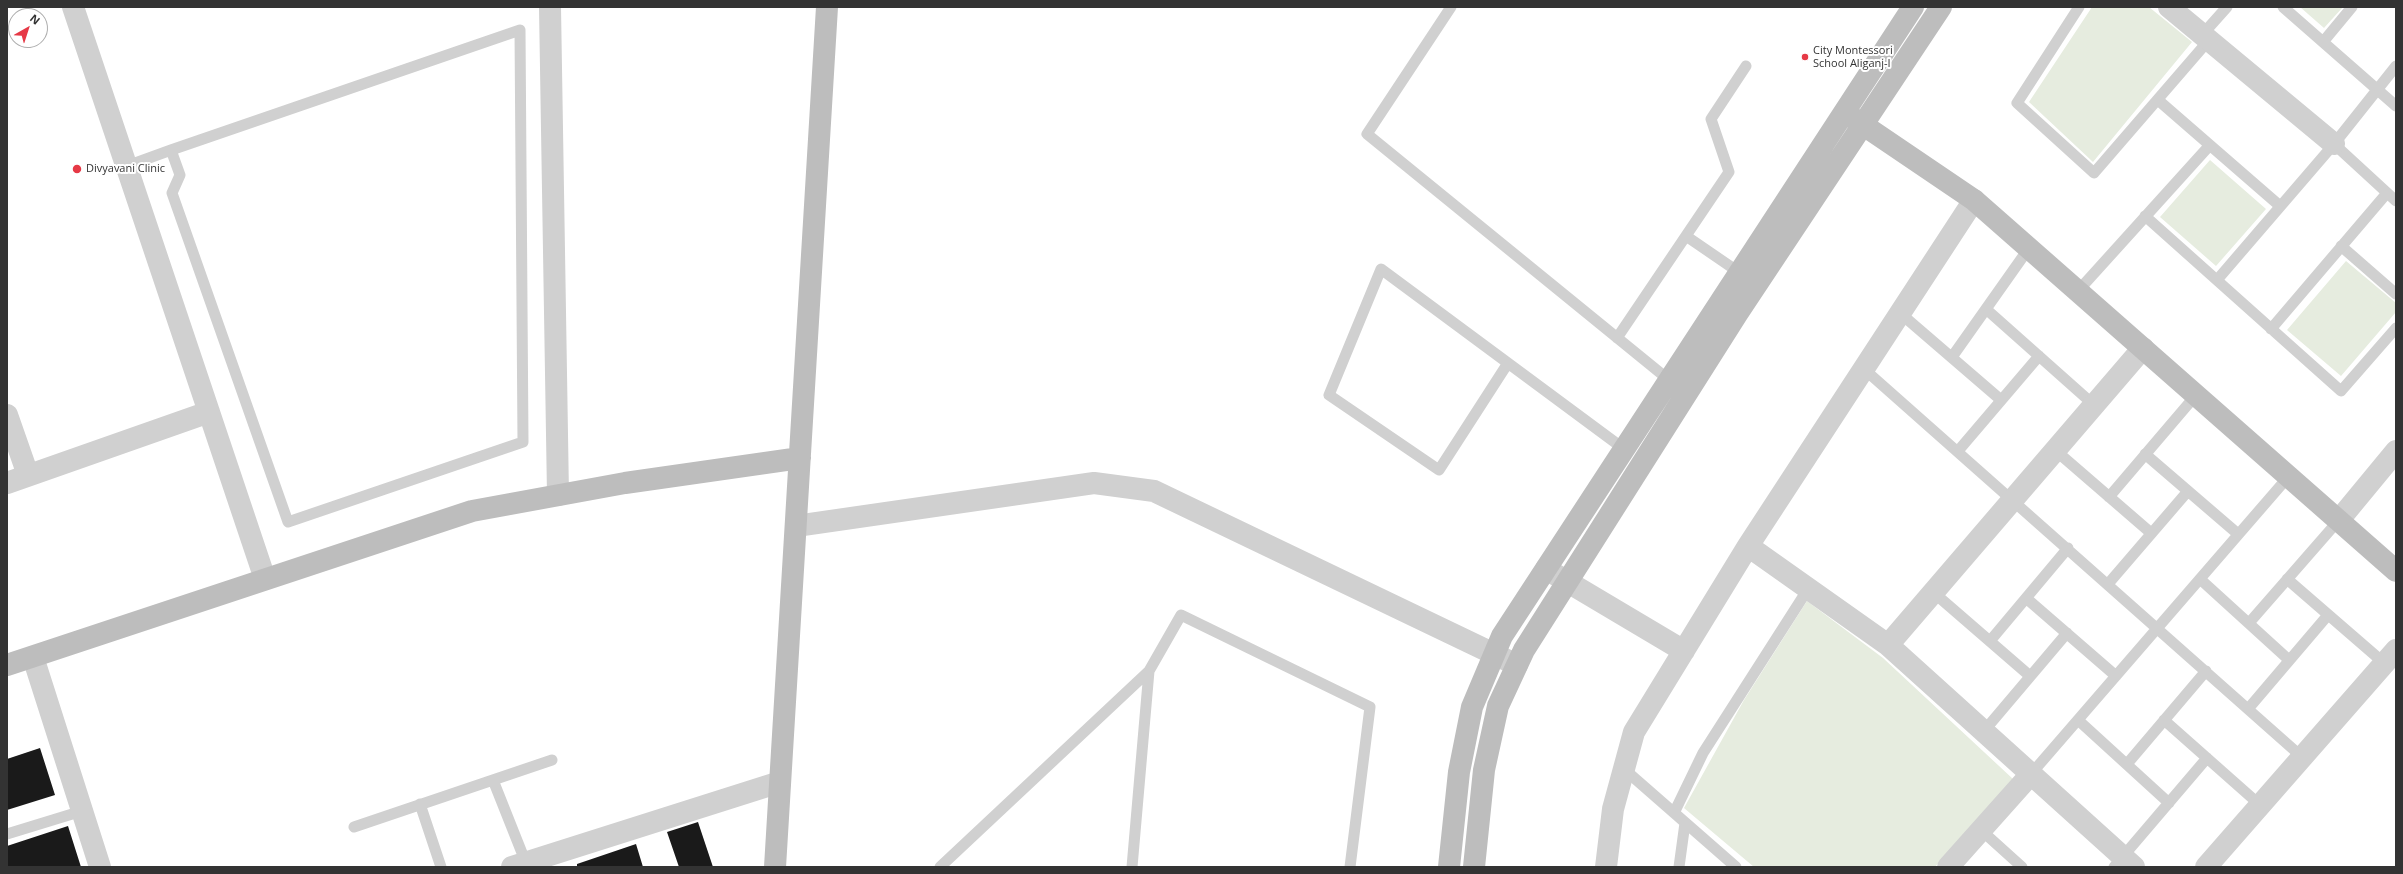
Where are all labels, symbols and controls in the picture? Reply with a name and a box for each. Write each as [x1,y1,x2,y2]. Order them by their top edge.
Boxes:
north arrow [8,8,48,48]
text: N [27,10,43,28]
place label: City Montessori School Aliganj-I [1813,44,1893,70]
marker: City Montessori School Aliganj-I [1800,52,1810,62]
place label: Divyavani Clinic [86,162,165,176]
marker: Divyavani Clinic [71,163,83,175]

